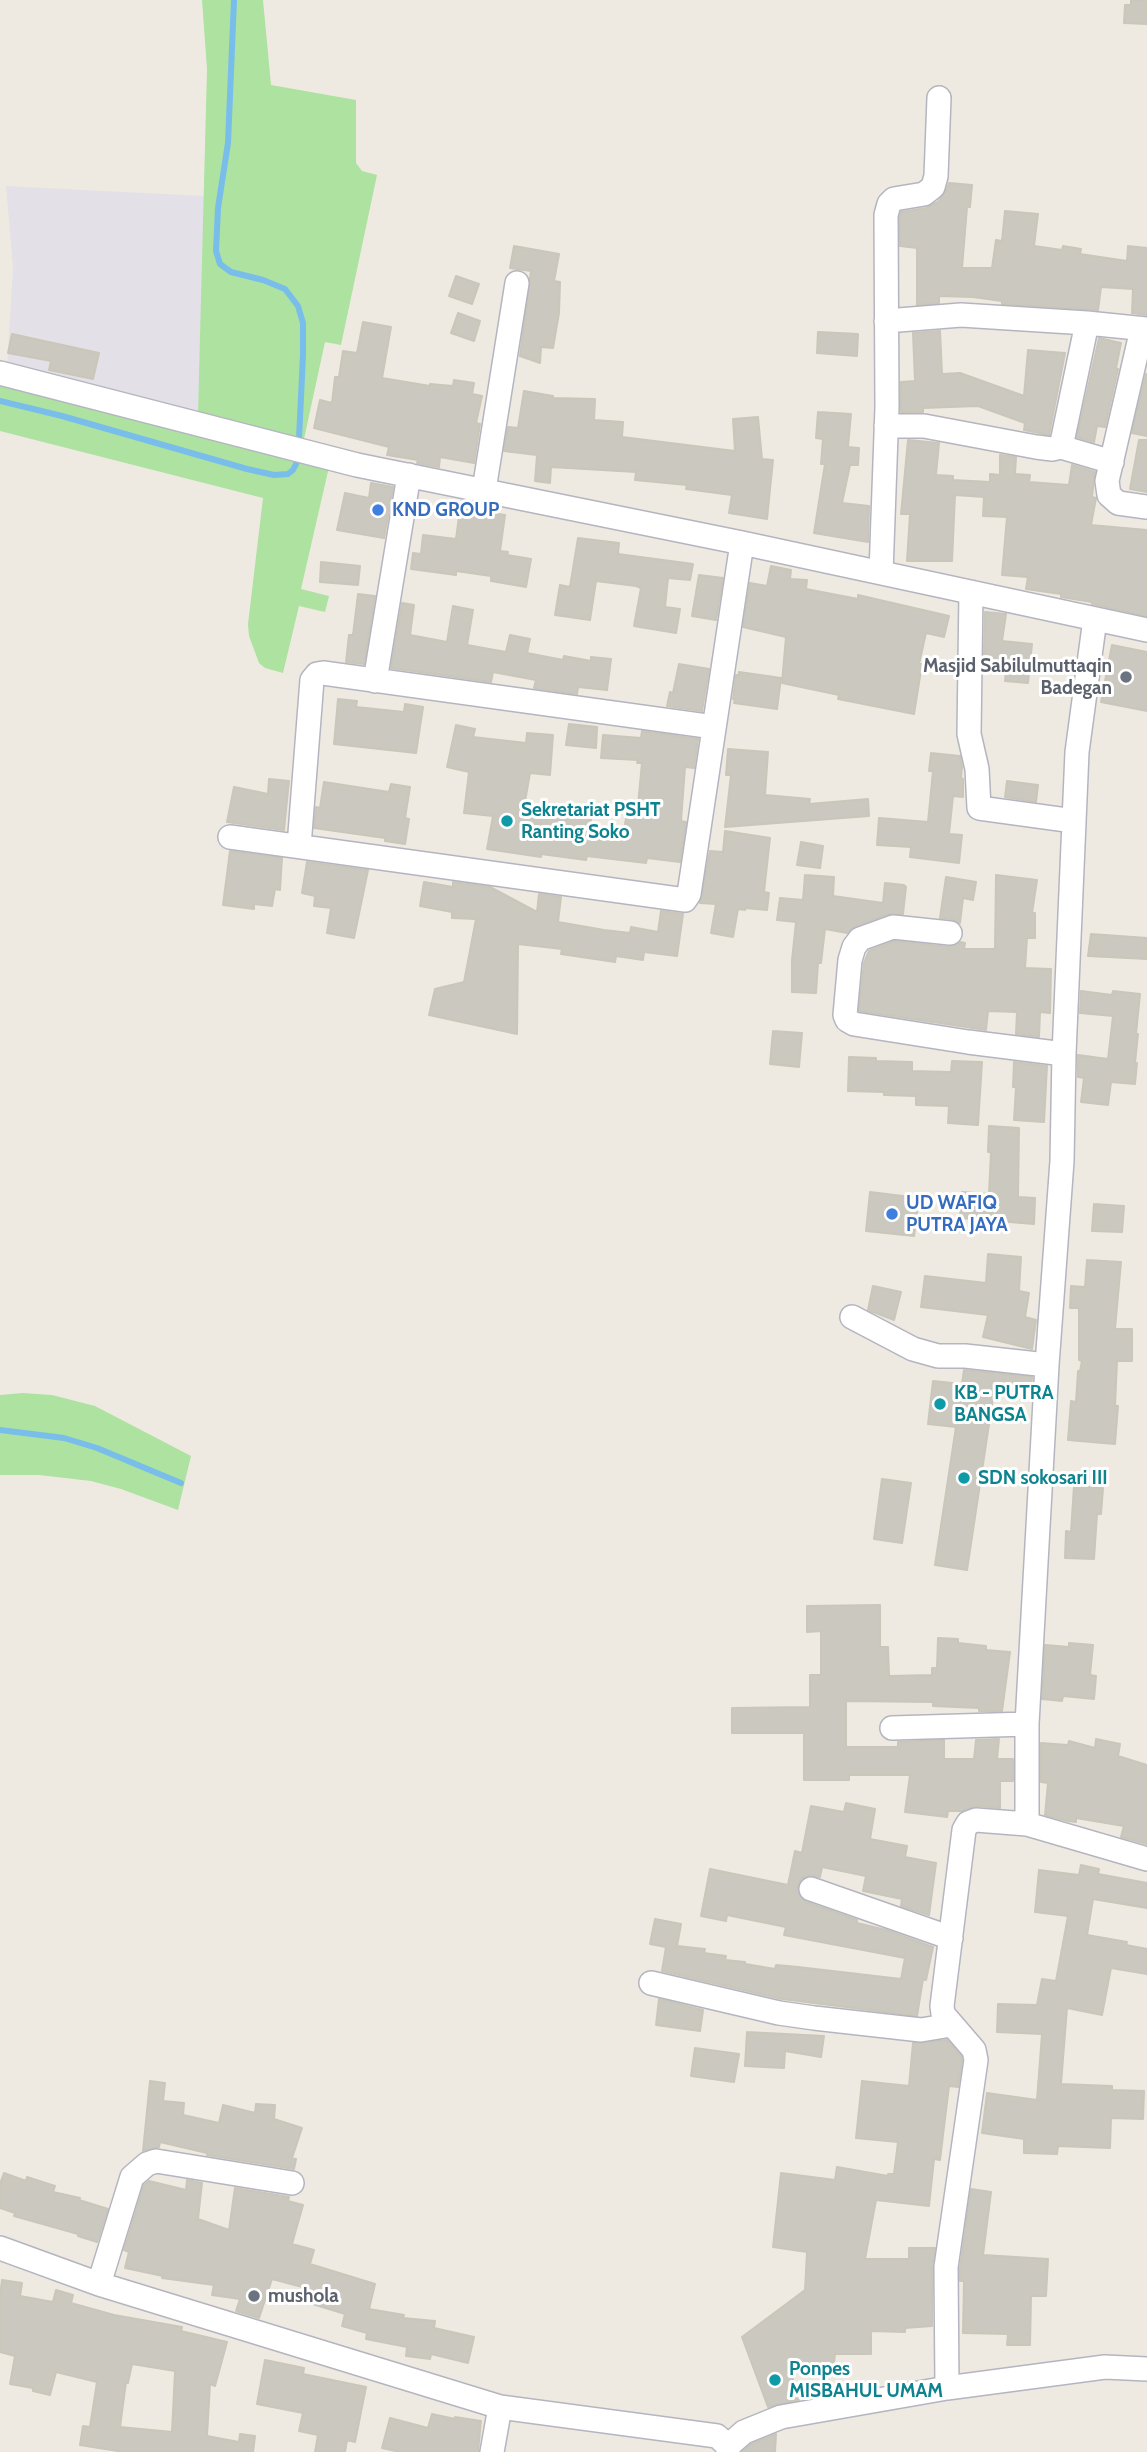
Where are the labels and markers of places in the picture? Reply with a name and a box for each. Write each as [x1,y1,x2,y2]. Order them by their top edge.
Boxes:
place label: KND GROUP [392,499,499,521]
marker: KND GROUP [370,502,386,518]
place label: Masjid Sabilulmuttaqin Badegan [923,655,1112,699]
marker: Masjid Sabilulmuttaqin Badegan [1118,669,1134,685]
place label: Sekretariat PSHT Ranting Soko [521,799,661,843]
marker: Sekretariat PSHT Ranting Soko [499,813,515,829]
place label: UD WAFIQ PUTRA JAYA [906,1192,1008,1236]
marker: UD WAFIQ PUTRA JAYA [884,1206,900,1222]
place label: KB - PUTRA BANGSA [954,1382,1054,1426]
marker: KB - PUTRA BANGSA [932,1396,948,1412]
place label: SDN sokosari III [978,1467,1108,1489]
marker: SDN sokosari III [956,1470,972,1486]
place label: mushola [268,2285,339,2307]
marker: mushola [246,2288,262,2304]
place label: Ponpes MISBAHUL UMAM [789,2358,943,2402]
marker: Ponpes MISBAHUL UMAM [767,2372,783,2388]

